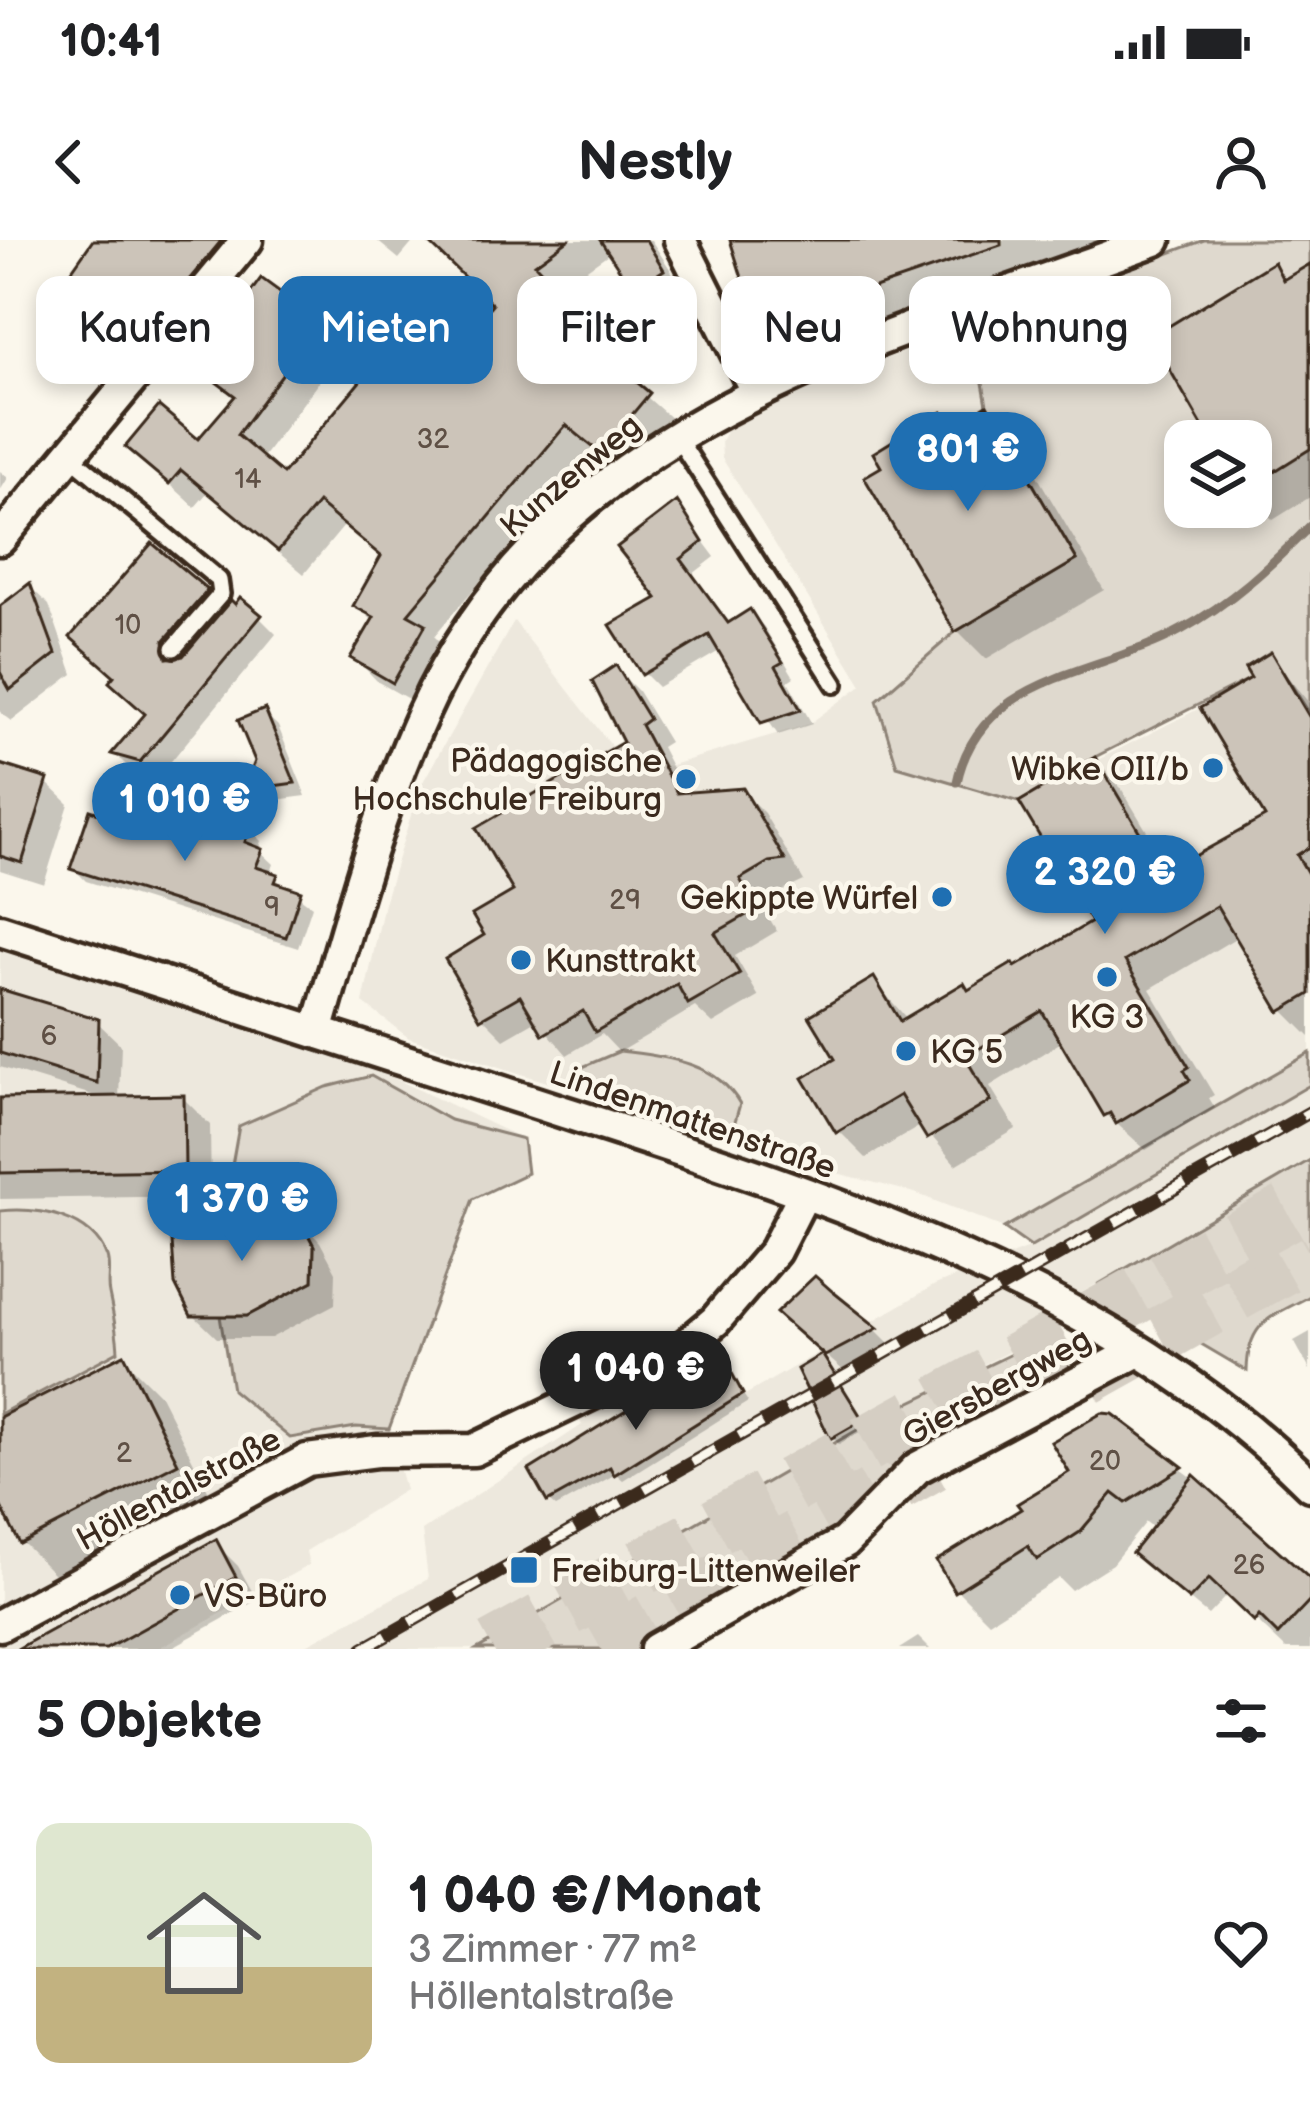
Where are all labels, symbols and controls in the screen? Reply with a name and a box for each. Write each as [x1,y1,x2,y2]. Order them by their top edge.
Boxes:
text: 10:41 [60,15,162,70]
icon: back [36,129,102,195]
icon: person [1208,129,1274,195]
text: Nestly [578,130,732,195]
chip: Kaufen [36,276,254,384]
chip: Mieten [278,276,493,384]
chip: Filter [517,276,697,384]
chip: Neu [721,276,885,384]
chip: Wohnung [909,276,1171,384]
street label: Kunzenweg [493,406,650,547]
pin: 801 € [884,412,1052,514]
map controls [1164,420,1272,528]
button: layers [1164,420,1272,528]
house number: 32 [417,424,449,456]
text: 801 € [916,427,1020,474]
house number: 14 [235,464,262,496]
house number: 10 [115,610,141,642]
place label: Pädagogische Hochschule Freiburg [352,742,662,820]
place label: Wibke OII/b [1011,750,1189,790]
marker: Wibke OII/b [1200,755,1226,781]
pin: 1 010 € [74,762,296,864]
marker: Pädagogische Hochschule Freiburg [673,766,699,792]
text: 1 010 € [119,777,251,824]
pin: 2 320 € [994,835,1216,937]
text: 2 320 € [1033,850,1177,897]
place label: Gekippte Würfel [680,879,918,919]
marker: Gekippte Würfel [929,884,955,910]
house number: 29 [609,885,641,917]
house number: 9 [264,892,280,924]
place label: Kunsttrakt [545,942,696,982]
marker: Kunsttrakt [508,947,534,973]
marker: KG 3 [1094,964,1120,990]
place label: KG 3 [1070,998,1144,1038]
house number: 6 [41,1021,57,1053]
place label: KG 5 [930,1033,1004,1073]
marker: KG 5 [893,1038,919,1064]
street label: Lindenmattenstraße [544,1053,841,1189]
pin: 1 370 € [131,1162,353,1264]
text: 1 370 € [174,1177,310,1224]
street label: Giersbergweg [896,1320,1098,1456]
pin: 1 040 € [525,1331,747,1433]
text: 1 040 € [567,1346,705,1393]
street label: Höllentalstraße [70,1419,288,1560]
house number: 2 [116,1438,132,1470]
house number: 20 [1089,1446,1121,1478]
house number: 26 [1233,1550,1265,1582]
place label: Freiburg-Littenweiler [551,1552,861,1592]
marker: Freiburg-Littenweiler [508,1554,540,1586]
place label: VS-Büro [204,1577,328,1617]
marker: VS-Büro [167,1582,193,1608]
icon: filters [1208,1688,1274,1754]
text: 5 Objekte [36,1691,262,1752]
text: 1 040 €/Monat [408,1866,761,1927]
icon: home [132,1871,276,2015]
icon: heart [1208,1910,1274,1976]
text: 3 Zimmer · 77 m² [408,1927,697,1974]
text: Höllentalstraße [408,1974,674,2021]

